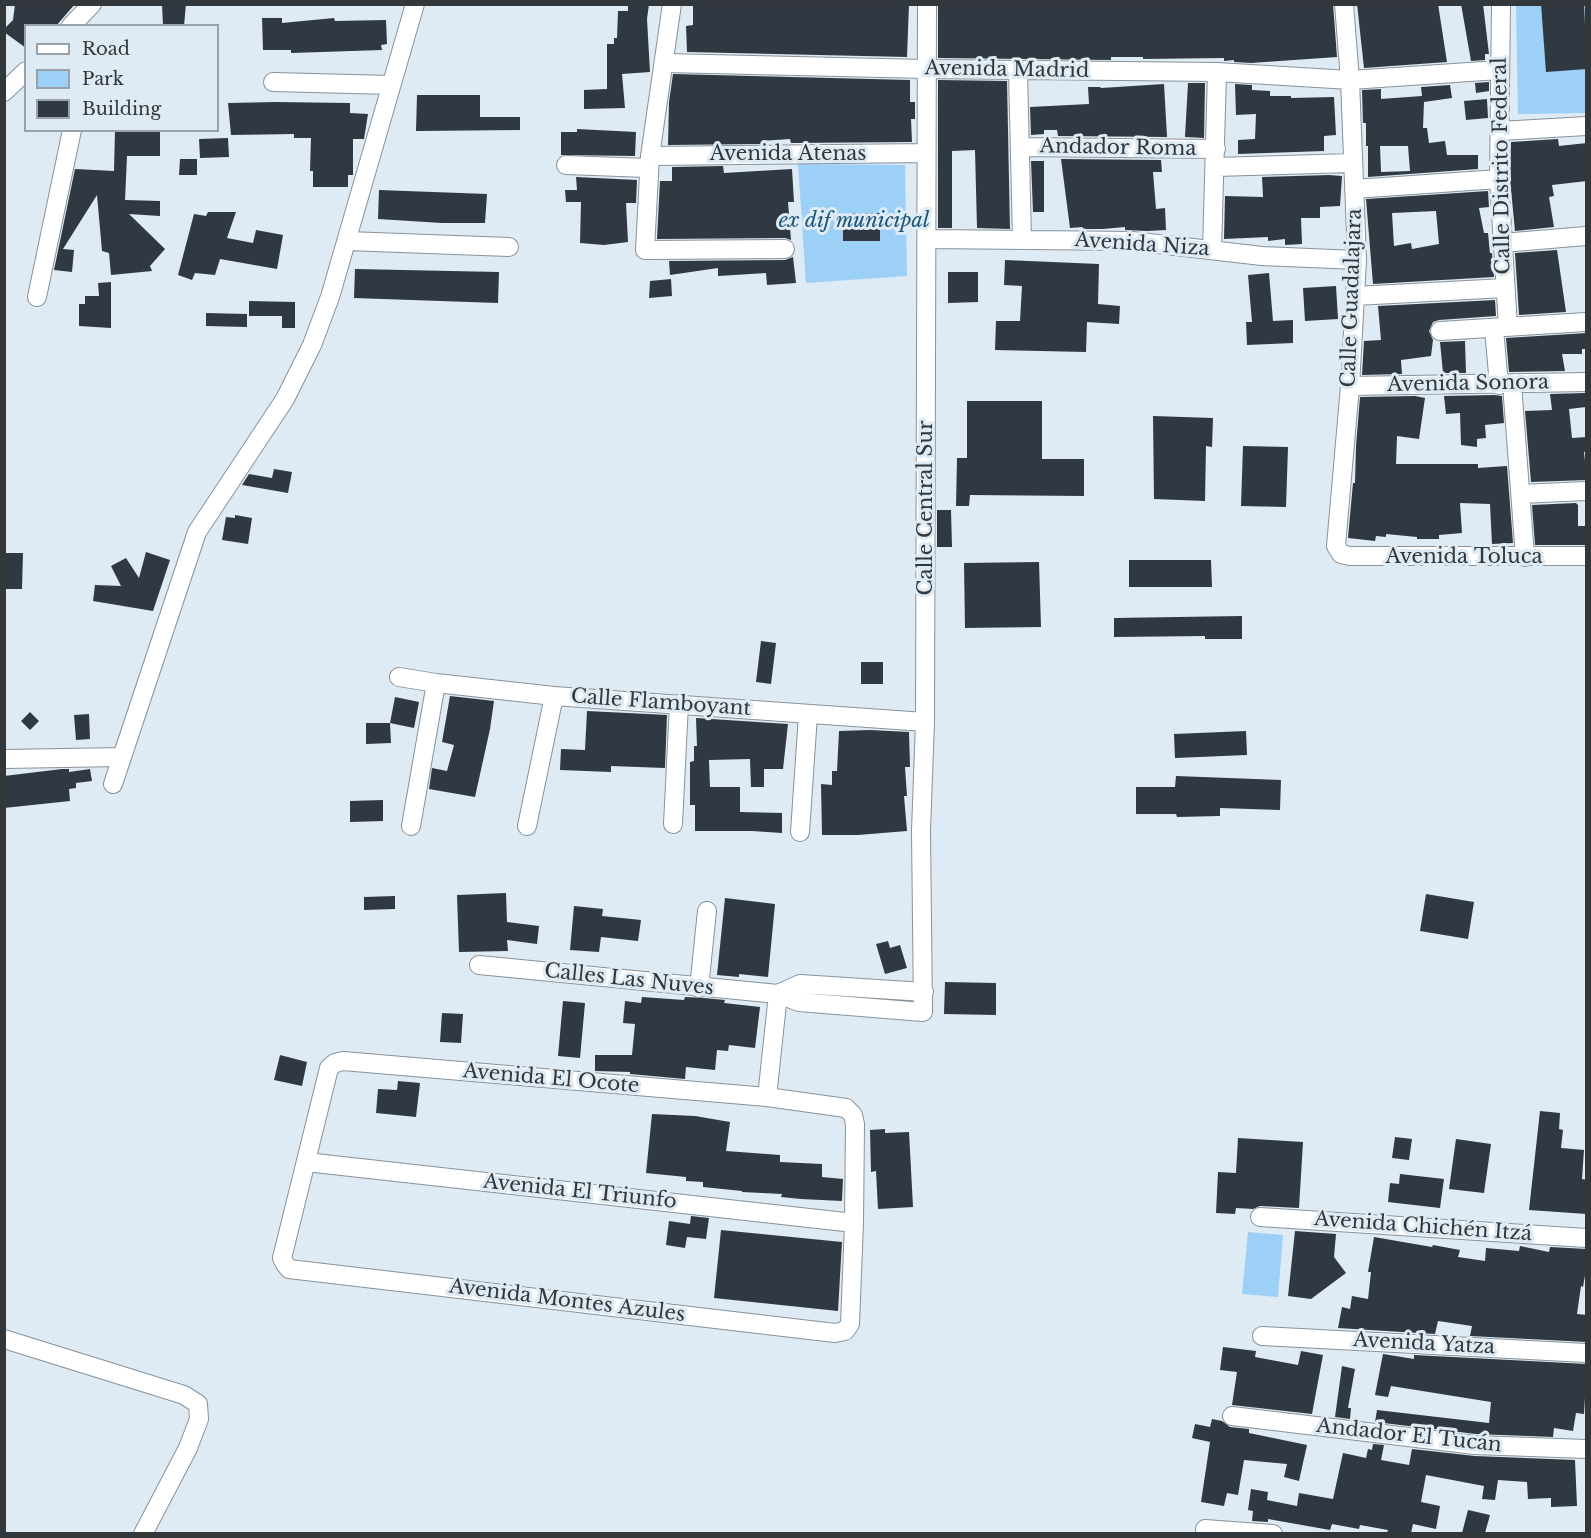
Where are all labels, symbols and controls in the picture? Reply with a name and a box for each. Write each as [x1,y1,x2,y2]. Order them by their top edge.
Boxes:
legend [24,24,219,132]
text: Road [82,38,130,60]
street label: Avenida Madrid [924,57,1090,83]
street label: Calle Distrito Federal [1488,57,1516,275]
text: Park [82,68,124,90]
text: Building [82,98,161,120]
street label: Andador Roma [1039,135,1197,161]
street label: Avenida Atenas [710,142,866,166]
street label: Calle Guadalajara [1337,208,1367,388]
park label: ex dif municipal [779,209,929,233]
street label: Avenida Niza [1074,228,1210,262]
street label: Avenida Sonora [1387,371,1549,397]
street label: Calle Central Sur [914,421,938,595]
street label: Avenida Toluca [1385,545,1543,569]
street label: Calle Flamboyant [570,685,752,721]
street label: Calles Las Nuves [543,959,715,1001]
street label: Avenida El Ocote [462,1059,640,1099]
street label: Avenida El Triunfo [482,1170,678,1214]
street label: Avenida Chichén Itzá [1313,1207,1533,1247]
street label: Avenida Montes Azules [448,1275,686,1327]
street label: Avenida Yatza [1352,1328,1496,1360]
street label: Andador El Tucán [1315,1414,1503,1458]

